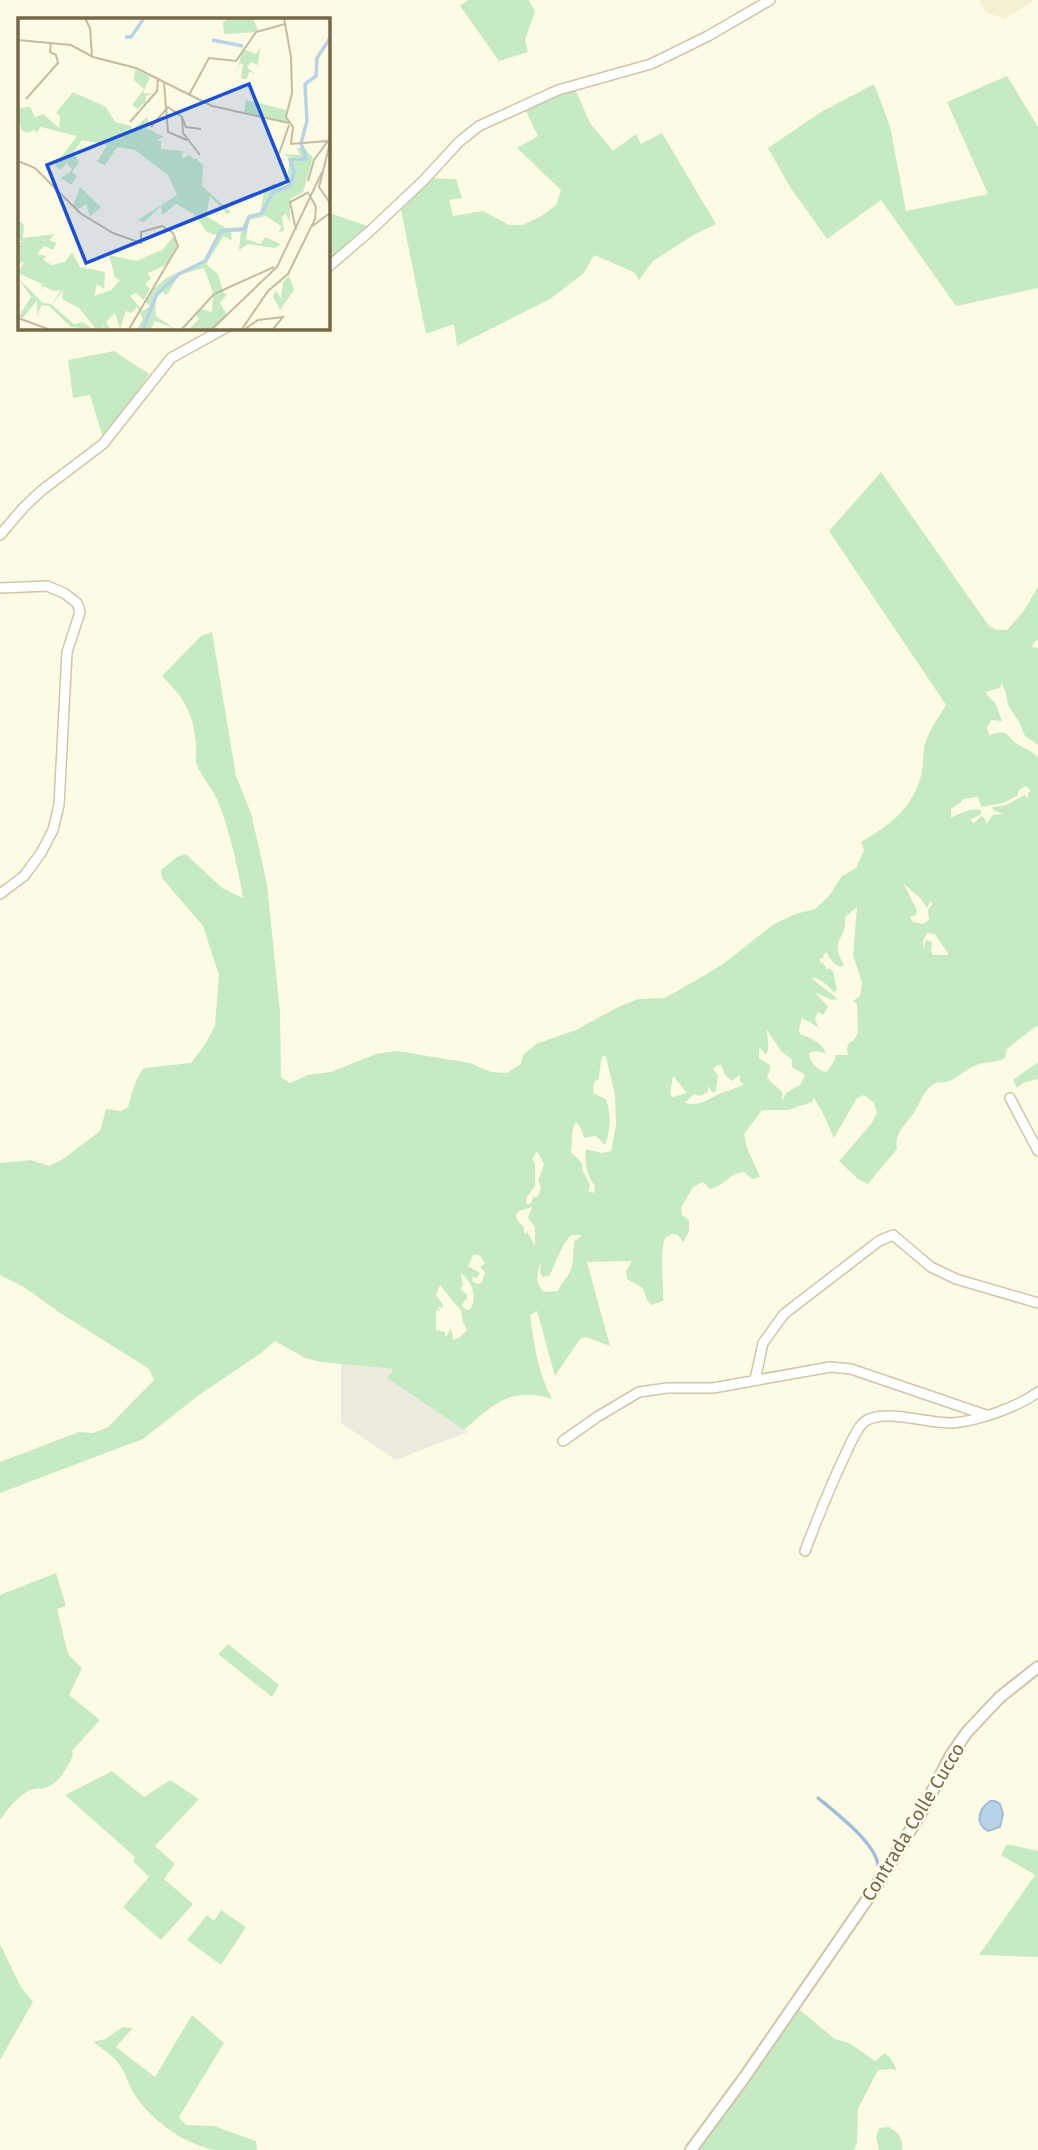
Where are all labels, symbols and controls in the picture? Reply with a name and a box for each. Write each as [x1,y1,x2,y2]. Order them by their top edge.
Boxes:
inset map [18,18,329,329]
street label: Contrada Colle Cucco [857,1739,969,1905]

